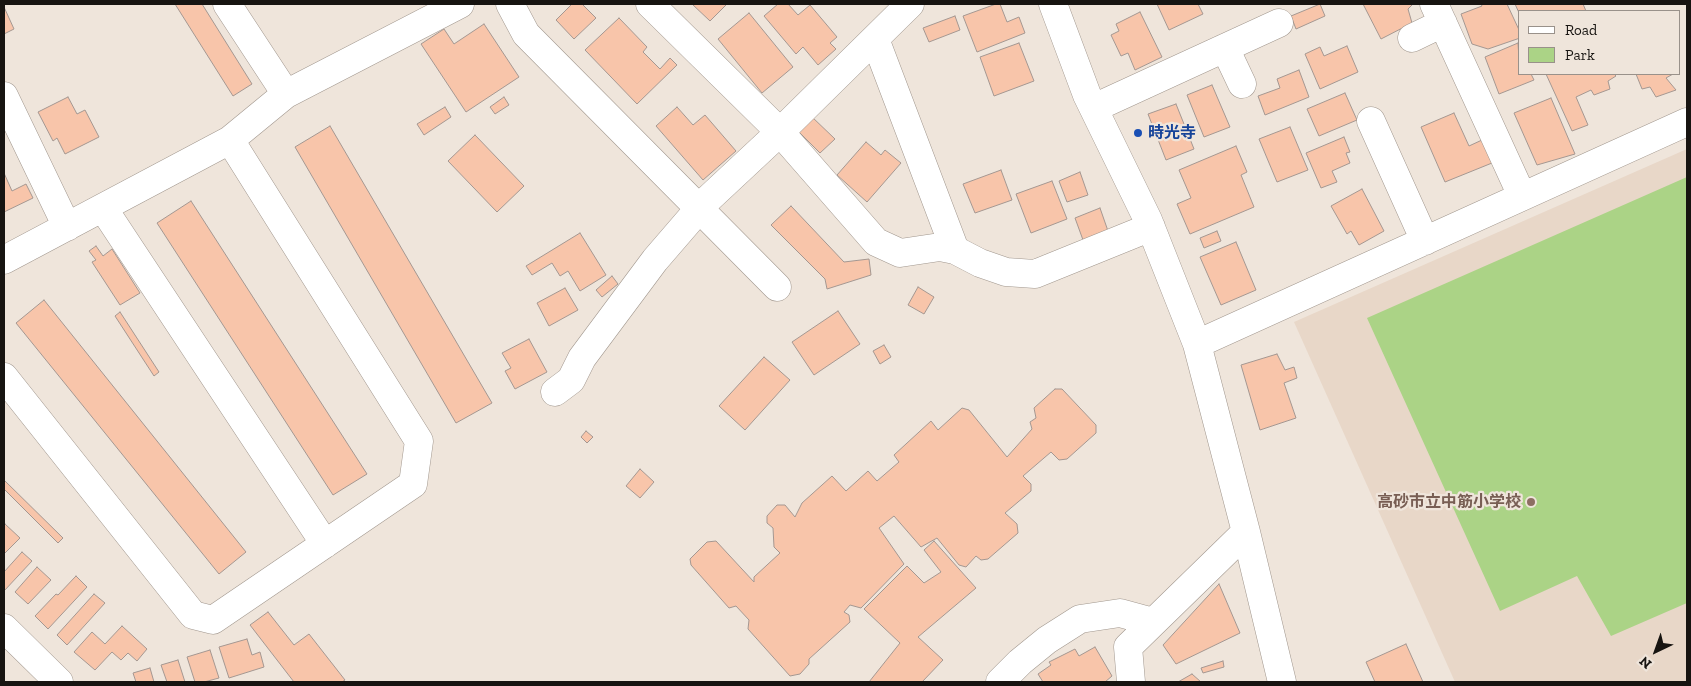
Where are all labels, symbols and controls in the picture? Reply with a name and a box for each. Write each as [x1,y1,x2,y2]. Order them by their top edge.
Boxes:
legend [1518,10,1681,75]
text: Road [1565,21,1597,39]
text: Park [1565,46,1595,64]
place label: 時光寺 [1148,123,1196,143]
marker: 時光寺 [1132,127,1144,139]
place label: 高砂市立中筋小学校 [1377,492,1521,512]
marker: 高砂市立中筋小学校 [1525,496,1537,508]
north arrow [1631,626,1681,676]
text: N [1636,653,1655,672]

